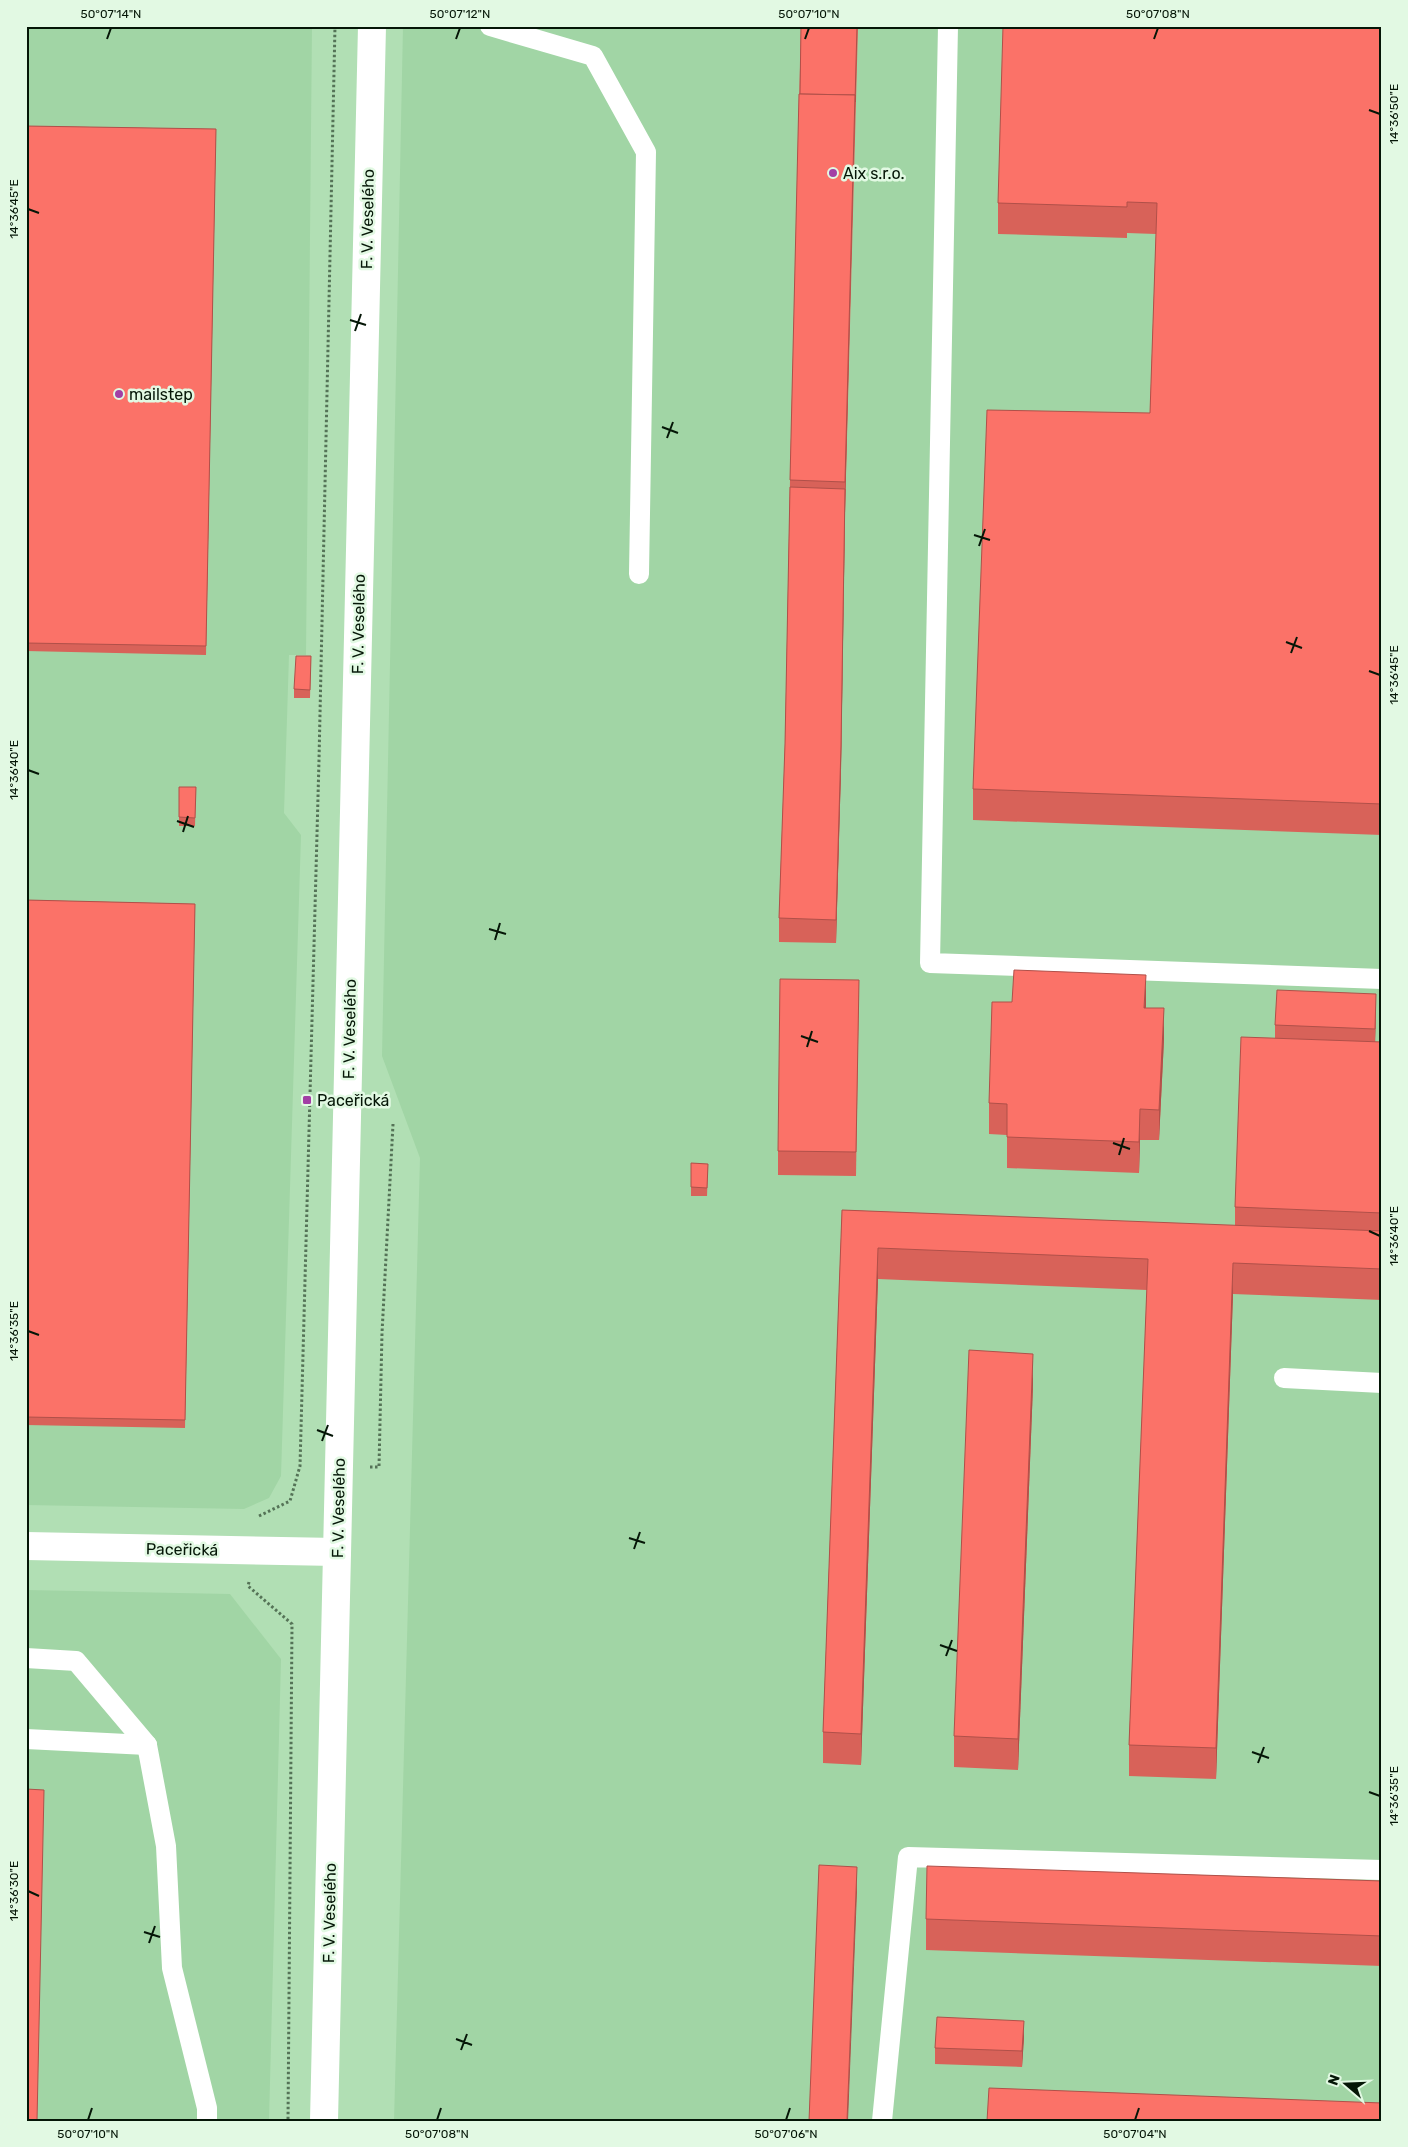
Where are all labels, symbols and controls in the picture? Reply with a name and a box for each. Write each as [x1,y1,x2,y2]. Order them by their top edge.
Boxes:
text: 50°07'14"N [81,7,141,21]
text: 50°07'12"N [430,7,490,21]
text: 50°07'10"N [778,7,840,21]
text: 50°07'08"N [1126,7,1190,21]
text: 14°36'50"E [1387,84,1401,144]
place label: Aix s.r.o. [843,164,904,183]
marker: Aix s.r.o. [827,167,839,179]
street label: F. V. Veselého [357,169,378,269]
text: 14°36'45"E [7,179,21,239]
place label: mailstep [129,385,193,404]
marker: mailstep [113,388,125,400]
street label: F. V. Veselého [348,574,369,674]
text: 14°36'45"E [1387,645,1401,705]
text: 14°36'40"E [7,740,21,800]
street label: F. V. Veselého [339,979,360,1079]
place label: Paceřická [317,1091,389,1110]
marker: Paceřická [301,1094,313,1106]
text: 14°36'40"E [1387,1206,1401,1266]
text: 14°36'35"E [7,1301,21,1361]
street label: F. V. Veselého [328,1458,349,1558]
street label: Paceřická [146,1539,218,1560]
text: 14°36'35"E [1387,1766,1401,1826]
text: 14°36'30"E [7,1861,21,1921]
street label: F. V. Veselého [319,1863,340,1963]
north arrow [1320,2060,1370,2110]
text: N [1325,2072,1344,2087]
text: 50°07'10"N [57,2127,119,2141]
text: 50°07'08"N [405,2127,469,2141]
text: 50°07'06"N [754,2127,818,2141]
text: 50°07'04"N [1103,2127,1167,2141]

